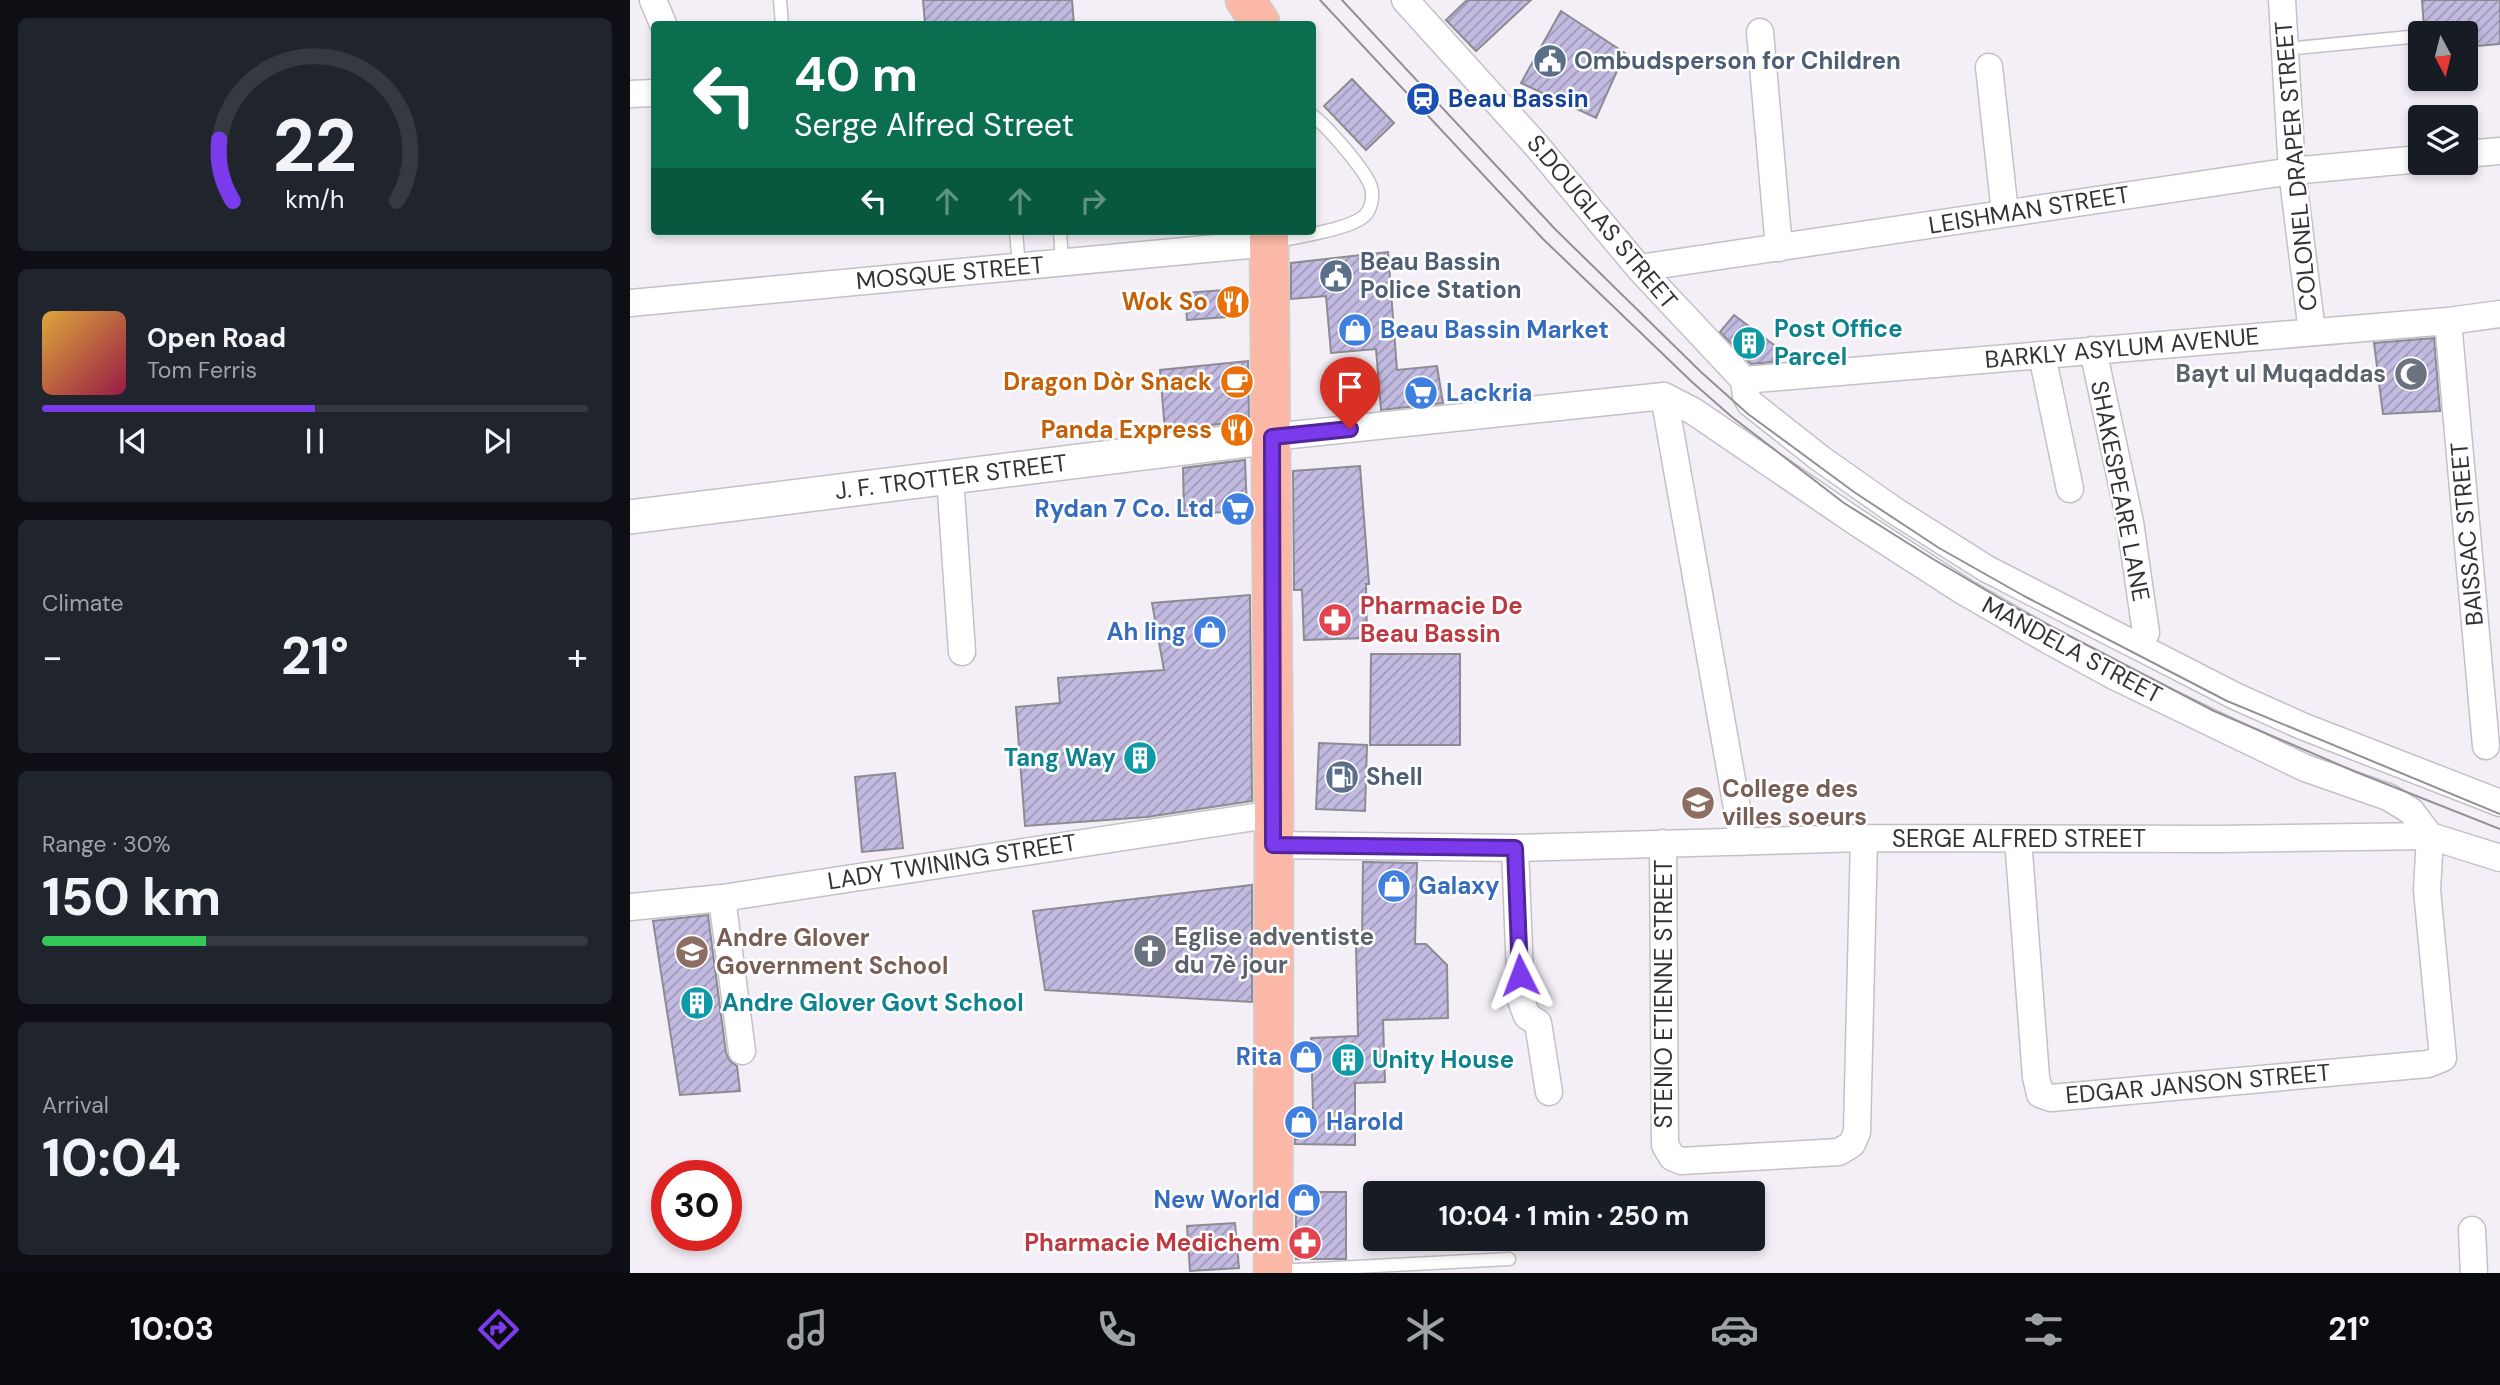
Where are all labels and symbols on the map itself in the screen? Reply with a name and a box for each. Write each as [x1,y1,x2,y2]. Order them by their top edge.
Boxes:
street label: COLONEL DRAPER STREET [2267,20,2324,312]
north arrow [2408,21,2478,91]
public building icon: Ombudsperson for Children [1531,42,1569,80]
place label: Ombudsperson for Children [1574,45,1901,76]
station icon: Beau Bassin [1404,80,1442,118]
place label: Beau Bassin [1448,83,1589,114]
street label: S.DOUGLAS STREET [1520,128,1684,315]
street label: LEISHMAN STREET [1926,178,2132,241]
place label: Beau Bassin Police Station [1360,246,1522,305]
street label: MOSQUE STREET [855,249,1045,296]
public building icon: Beau Bassin Police Station [1317,257,1355,295]
restaurant icon: Wok So [1214,283,1252,321]
place label: Wok So [1122,286,1208,317]
shop icon: Beau Bassin Market [1336,311,1374,349]
place label: Post Office Parcel [1774,313,1903,372]
place label: Beau Bassin Market [1380,314,1609,345]
street label: BARKLY ASYLUM AVENUE [1983,320,2260,375]
building icon: Post Office Parcel [1730,324,1768,362]
mosque icon: Bayt ul Muqaddas [2392,355,2430,393]
pin [1320,357,1380,429]
place label: Bayt ul Muqaddas [2176,358,2386,389]
cafe icon: Dragon Dòr Snack [1218,363,1256,401]
place label: Dragon Dòr Snack [1003,366,1212,397]
supermarket icon: Lackria [1402,374,1440,412]
place label: Lackria [1446,377,1532,408]
street label: SHAKESPEARE LANE [2084,378,2157,604]
restaurant icon: Panda Express [1218,411,1256,449]
place label: Panda Express [1041,414,1212,445]
street label: BAISSAC STREET [2443,441,2490,627]
street label: J. F. TROTTER STREET [833,447,1069,506]
supermarket icon: Rydan 7 Co. Ltd [1219,490,1257,528]
place label: Rydan 7 Co. Ltd [1035,493,1214,524]
street label: MANDELA STREET [1977,589,2168,710]
place label: Pharmacie De Beau Bassin [1360,590,1523,649]
pharmacy icon: Pharmacie De Beau Bassin [1316,601,1354,639]
shop icon: Ah ling [1191,613,1229,651]
place label: Ah ling [1106,616,1186,647]
building icon: Tang Way [1121,739,1159,777]
place label: Tang Way [1004,742,1116,773]
fuel station icon: Shell [1323,758,1361,796]
place label: Shell [1366,761,1423,792]
place label: College des villes soeurs [1722,773,1867,832]
school or university icon: College des villes soeurs [1679,784,1717,822]
street label: SERGE ALFRED STREET [1892,823,2146,854]
street label: LADY TWINING STREET [825,827,1079,897]
street label: STENIO ETIENNE STREET [1648,860,1679,1128]
shop icon: Galaxy [1375,867,1413,905]
place label: Galaxy [1418,870,1500,901]
place label: Eglise adventiste du 7è jour [1174,921,1374,980]
place label: Andre Glover Government School [716,922,948,981]
church icon: Eglise adventiste du 7è jour [1131,932,1169,970]
school or university icon: Andre Glover Government School [673,933,711,971]
position arrow [1483,938,1557,1012]
building icon: Andre Glover Govt School [678,984,716,1022]
place label: Andre Glover Govt School [722,987,1024,1018]
shop icon: Rita [1287,1038,1325,1076]
place label: Rita [1236,1041,1282,1072]
building icon: Unity House [1329,1041,1367,1079]
place label: Unity House [1372,1044,1514,1075]
street label: EDGAR JANSON STREET [2064,1056,2332,1111]
shop icon: Harold [1282,1103,1320,1141]
place label: Harold [1326,1106,1404,1137]
speed limit sign: 30 [651,1160,742,1251]
shop icon: New World [1285,1181,1323,1219]
place label: New World [1153,1184,1280,1215]
pharmacy icon: Pharmacie Medichem [1286,1224,1324,1262]
place label: Pharmacie Medichem [1024,1227,1280,1258]

